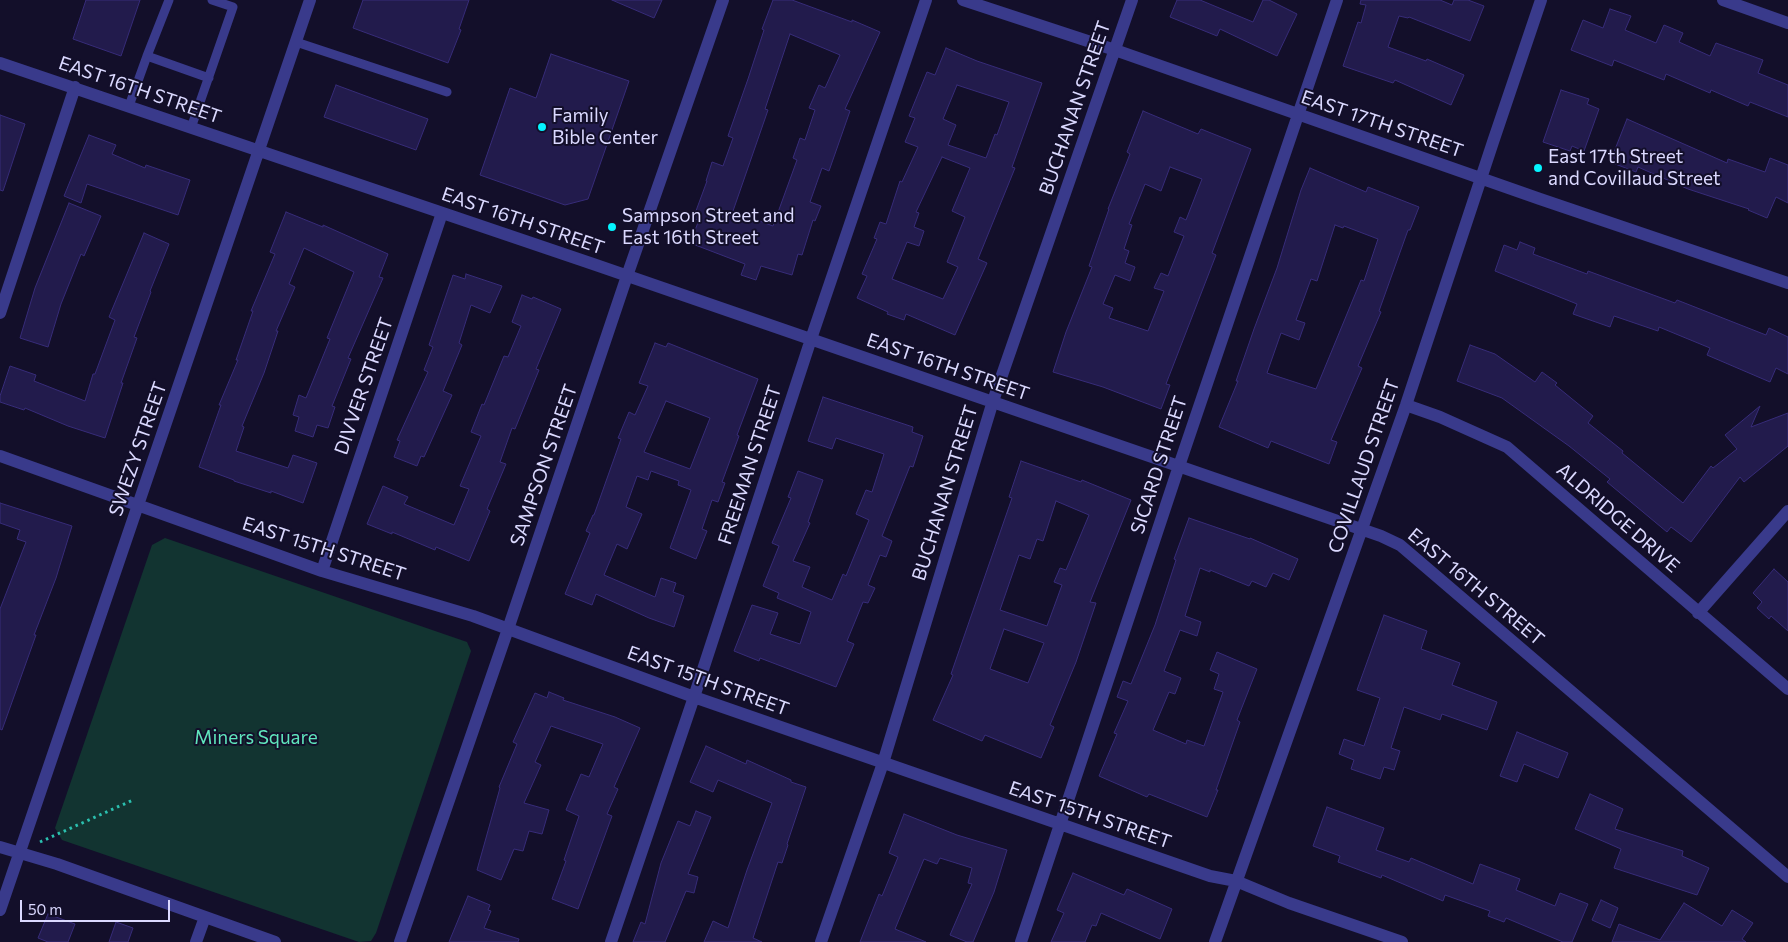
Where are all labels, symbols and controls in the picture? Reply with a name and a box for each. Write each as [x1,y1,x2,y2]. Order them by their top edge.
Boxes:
street label: BUCHANAN STREET [1035,18,1115,198]
street label: EAST 16TH STREET [56,51,224,129]
street label: EAST 17TH STREET [1298,86,1466,162]
place label: Family Bible Center [552,105,658,149]
marker: Family Bible Center [536,121,548,133]
place label: East 17th Street and Covillaud Street [1548,146,1721,190]
marker: East 17th Street and Covillaud Street [1532,162,1544,174]
street label: EAST 16TH STREET [439,182,607,260]
place label: Sampson Street and East 16th Street [622,205,794,249]
marker: Sampson Street and East 16th Street [606,221,618,233]
street label: DIVVER STREET [330,314,398,458]
street label: EAST 16TH STREET [864,328,1032,406]
street label: COVILLAUD STREET [1323,376,1405,556]
street label: SWEZY STREET [104,379,172,519]
street label: SAMPSON STREET [506,381,582,549]
street label: FREEMAN STREET [714,383,786,547]
street label: SICARD STREET [1126,393,1192,537]
street label: BUCHANAN STREET [907,402,983,584]
street label: ALDRIDGE DRIVE [1552,458,1684,578]
street label: EAST 15TH STREET [240,512,408,586]
street label: EAST 16TH STREET [1403,523,1549,651]
street label: EAST 15TH STREET [624,641,792,721]
park label: Miners Square [194,727,318,749]
street label: EAST 15TH STREET [1006,777,1174,853]
scale bar [22,890,172,922]
text: 50 m [28,900,62,918]

